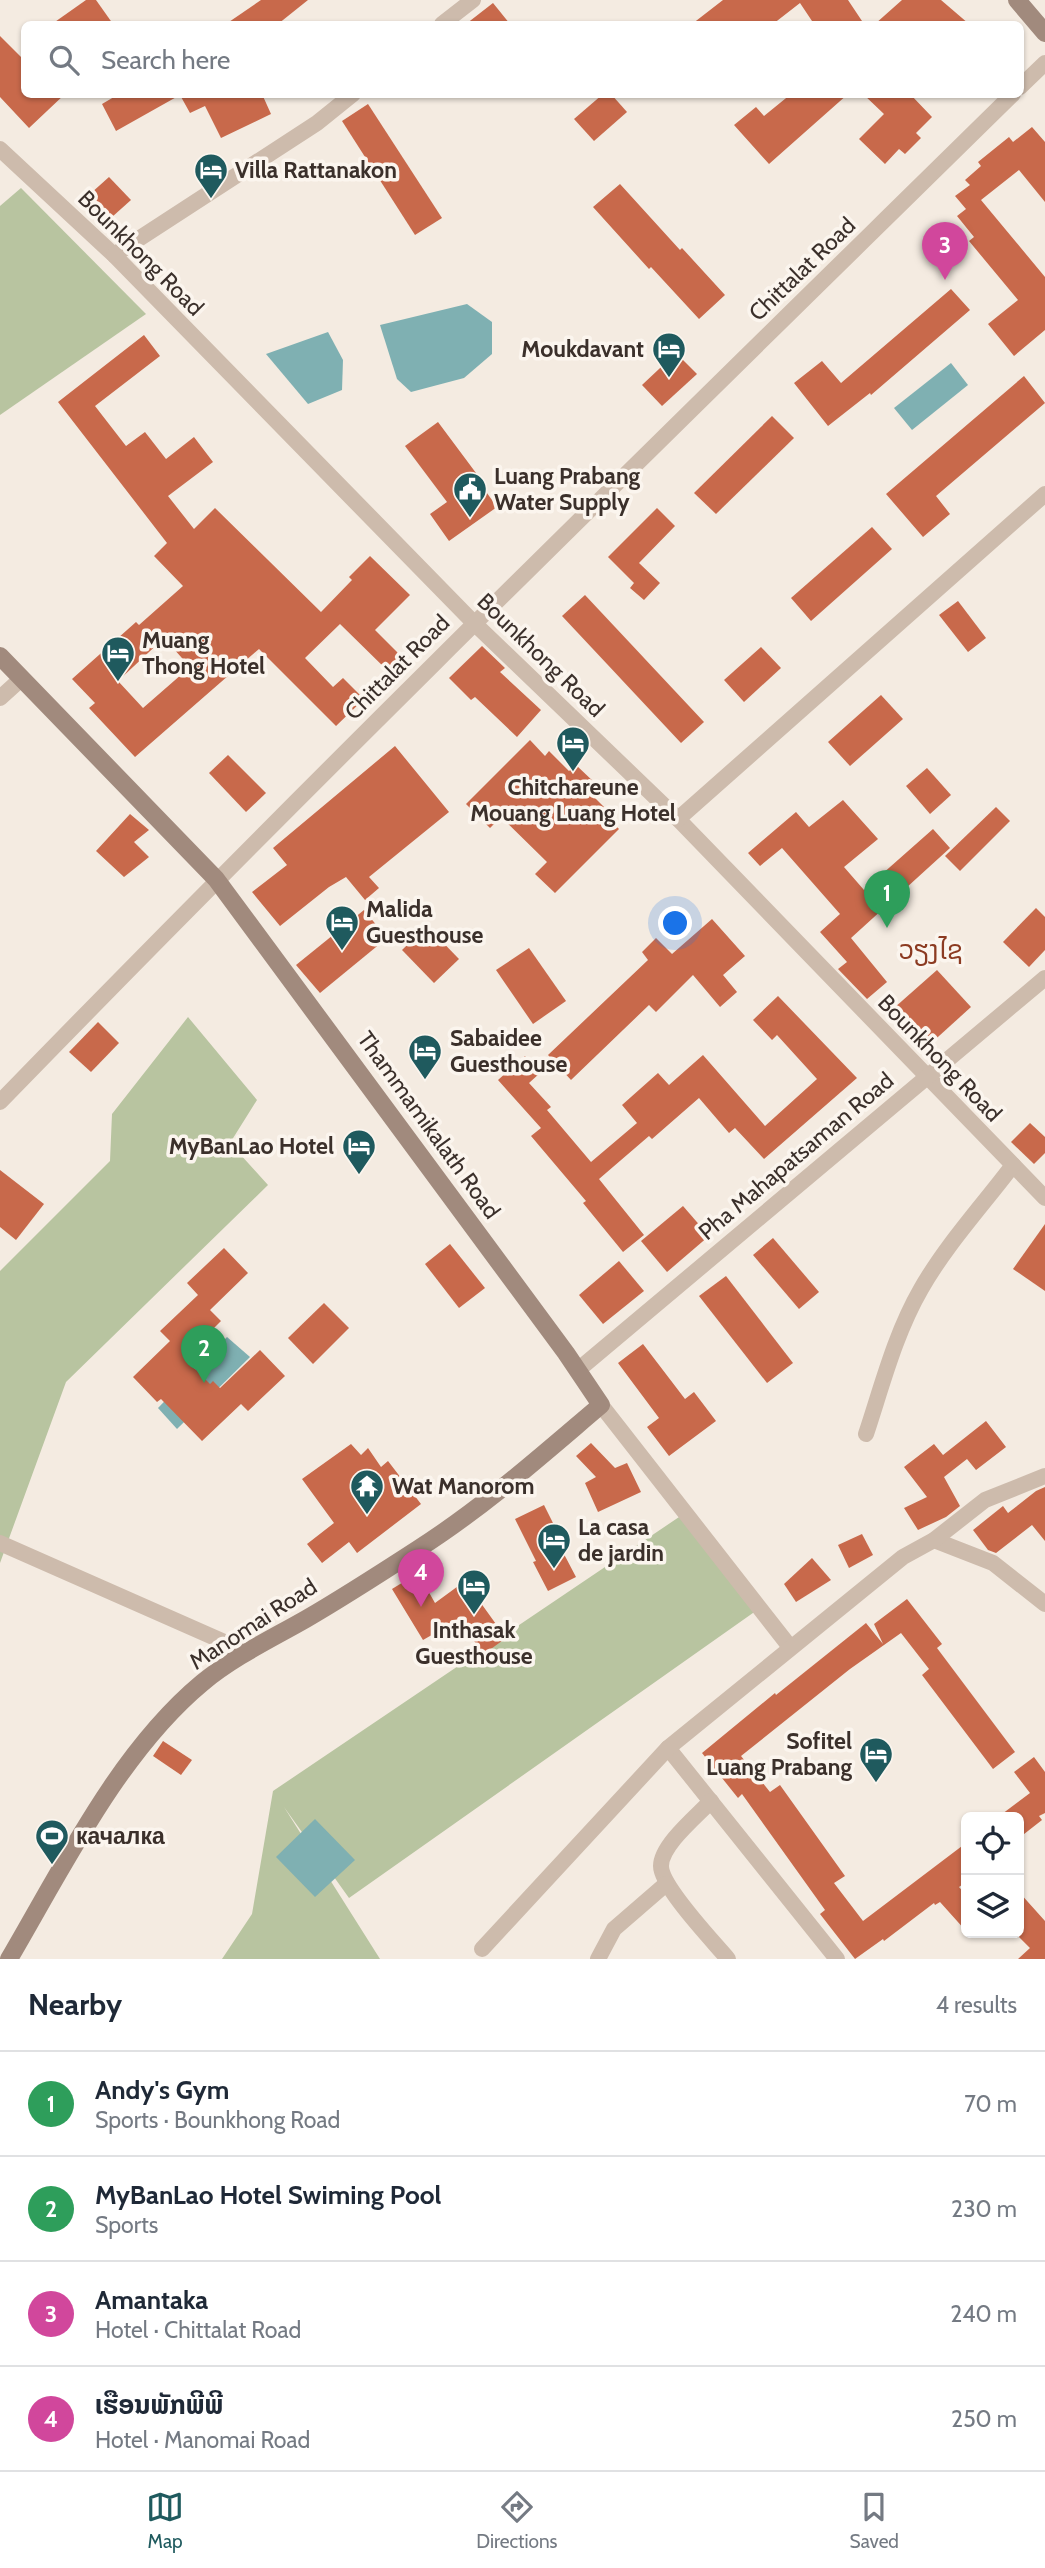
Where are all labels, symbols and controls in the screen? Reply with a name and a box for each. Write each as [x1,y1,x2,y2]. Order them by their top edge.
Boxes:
search box [21,21,1024,98]
icon: search [45,41,83,79]
text: Search here [101,44,230,76]
hotel icon: Villa Rattanakon [192,151,230,200]
place label: Villa Rattanakon [235,156,397,184]
street label: Bounkhong Road [72,184,210,322]
street label: Chittalat Road [743,211,861,327]
pin: 3 [922,222,968,280]
hotel icon: Moukdavant [650,330,688,379]
place label: Moukdavant [521,335,644,363]
place label: Luang Prabang Water Supply [494,462,641,516]
public building icon: Luang Prabang Water Supply [451,470,489,519]
street label: Bounkhong Road [472,587,610,723]
street label: Chittalat Road [339,609,455,725]
place label: Muang Thong Hotel [142,626,265,680]
hotel icon: Muang Thong Hotel [99,634,137,683]
hotel icon: Chitchareune Mouang Luang Hotel [554,724,592,773]
place label: Chitchareune Mouang Luang Hotel [470,773,676,827]
pin: 1 [864,870,910,928]
place label: Malida Guesthouse [366,895,483,949]
hotel icon: Malida Guesthouse [323,903,361,952]
your location [658,906,692,940]
district label: ວຽງໄຊ [899,934,963,966]
street label: Bounkhong Road [872,989,1008,1127]
place label: Sabaidee Guesthouse [450,1024,567,1078]
street label: Thammamikalath Road [352,1026,506,1224]
hotel icon: Sabaidee Guesthouse [406,1032,444,1081]
street label: Pha Mahapatsaman Road [693,1066,899,1246]
hotel icon: MyBanLao Hotel [340,1127,378,1176]
place label: MyBanLao Hotel [169,1132,334,1160]
pin: 2 [181,1325,227,1383]
temple icon: Wat Manorom [348,1467,386,1516]
place label: Wat Manorom [392,1472,534,1500]
place label: La casa de jardin [578,1513,664,1567]
hotel icon: La casa de jardin [535,1521,573,1570]
pin: 4 [398,1549,444,1607]
hotel icon: Inthasak Guesthouse [455,1567,493,1616]
street label: Manomai Road [184,1572,322,1676]
place label: Inthasak Guesthouse [415,1616,533,1670]
place label: Sofitel Luang Prabang [706,1727,852,1781]
hotel icon: Sofitel Luang Prabang [857,1735,895,1784]
map controls [961,1812,1024,1938]
button: locate [961,1812,1024,1875]
sports icon: качалка [33,1817,71,1866]
place label: качалка [76,1822,165,1850]
button: layers [961,1875,1024,1938]
text: Nearby [28,1986,122,2023]
text: 4 results [936,1991,1017,2019]
text: Andy's Gym [95,2074,229,2106]
text: 1 [47,2090,55,2118]
text: 70 m [964,2090,1017,2118]
text: Sports · Bounkhong Road [95,2106,340,2134]
text: MyBanLao Hotel Swiming Pool [95,2179,441,2211]
text: 2 [45,2195,57,2223]
text: 230 m [951,2195,1017,2223]
text: Sports [95,2211,158,2239]
text: Amantaka [95,2284,208,2316]
text: 3 [45,2300,57,2328]
text: 240 m [950,2300,1017,2328]
text: Hotel · Chittalat Road [95,2316,301,2344]
text: ເຮືອນພັກພີພີ [95,2389,223,2421]
text: 4 [44,2405,58,2433]
text: 250 m [951,2405,1017,2433]
text: Hotel · Manomai Road [95,2426,310,2454]
tab: Map [146,2488,184,2553]
tab: Directions [476,2488,557,2553]
tab: Saved [850,2488,899,2553]

